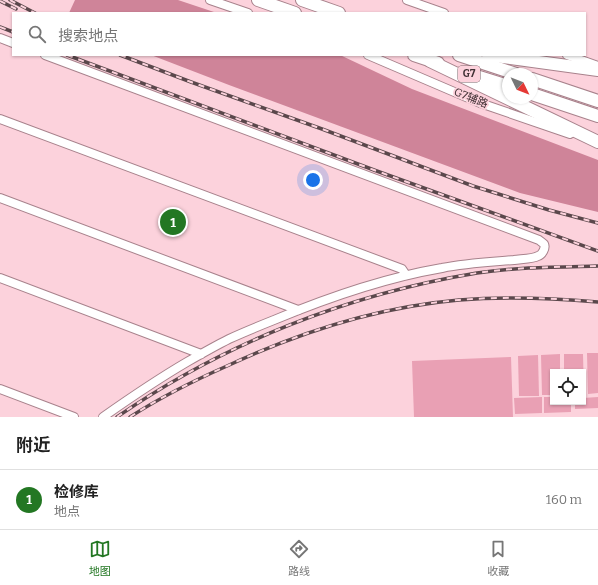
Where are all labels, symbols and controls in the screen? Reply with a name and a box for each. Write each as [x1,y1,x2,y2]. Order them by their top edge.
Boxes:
search box [12,12,586,56]
icon: search [26,23,48,45]
text: 搜索地点 [58,27,118,45]
road number: G7 [458,66,480,82]
north arrow [502,68,538,104]
street label: G7辅路 [452,85,490,111]
your location [303,170,323,190]
pin: 1 [160,207,186,237]
map controls [550,369,586,405]
button: locate [550,369,586,405]
text: 附近 [16,435,50,456]
text: 检修库 [54,483,99,501]
text: 1 [26,492,32,507]
text: 160 m [546,492,582,507]
text: 地点 [54,504,80,519]
tab: 地图 [89,538,111,578]
tab: 路线 [288,538,310,578]
tab: 收藏 [487,538,509,578]

